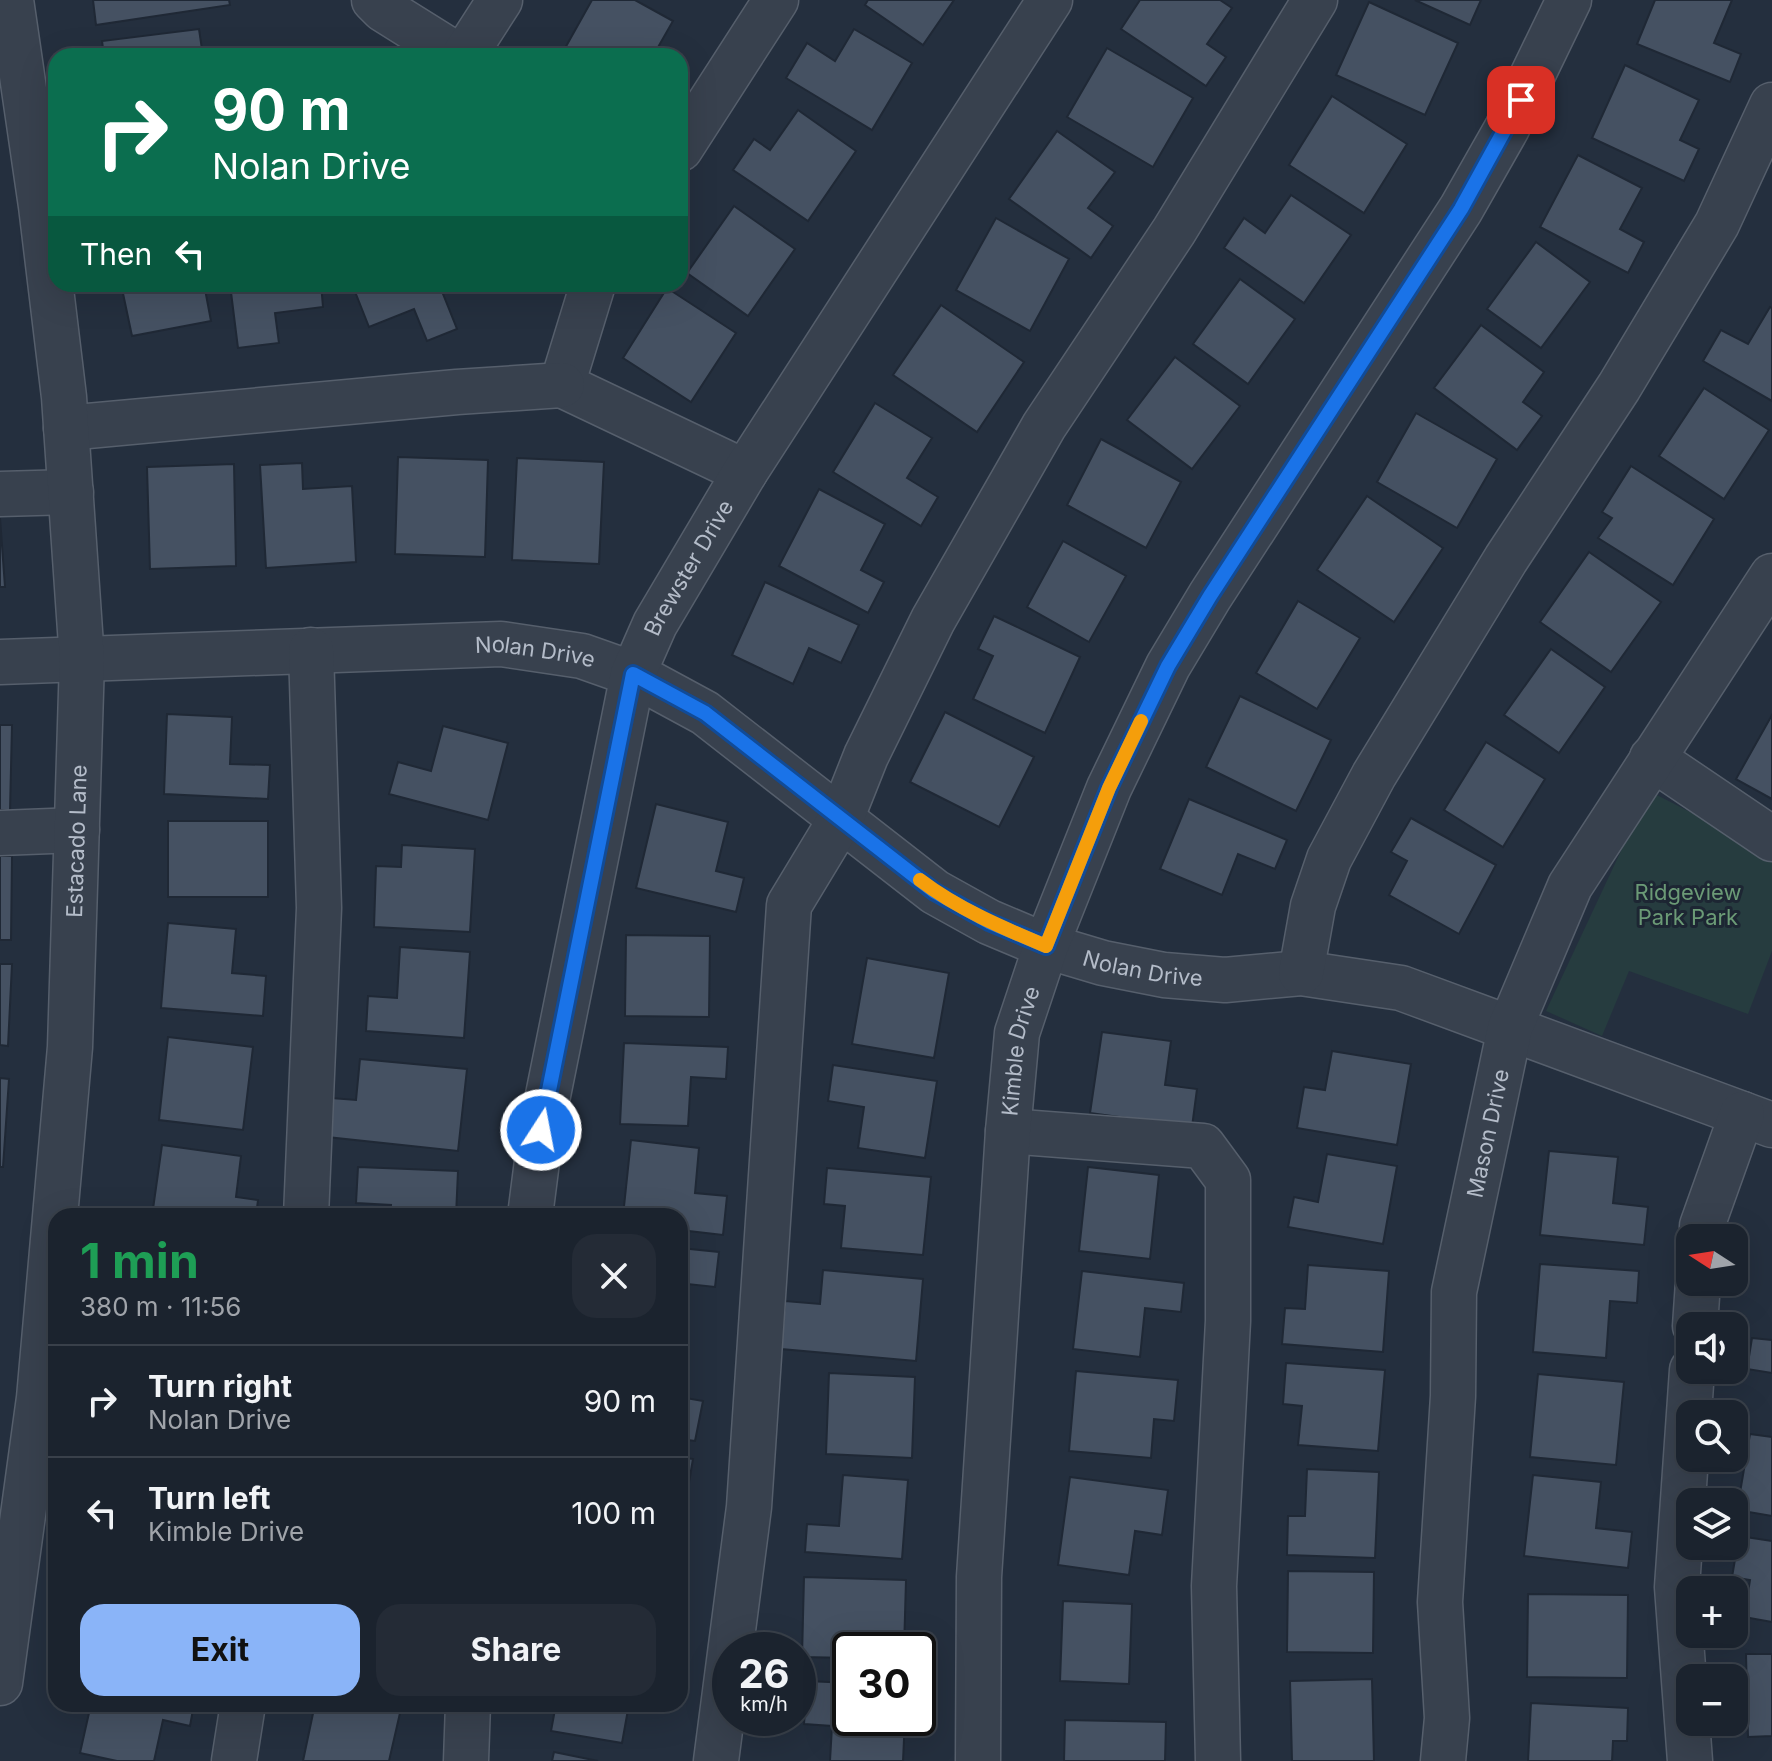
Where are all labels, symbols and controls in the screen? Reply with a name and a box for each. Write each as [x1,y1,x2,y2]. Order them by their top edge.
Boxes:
pin [1487,66,1555,134]
text: 90 m [212,76,351,144]
icon: arrive [1499,78,1543,122]
icon: right [80,80,184,184]
text: Nolan Drive [212,144,410,188]
icon: left [168,232,212,276]
text: Then [80,236,152,272]
street label: Brewster Drive [639,495,739,639]
street label: Nolan Drive [475,631,599,673]
street label: Estacado Lane [61,764,92,918]
park label: Ridgeview Park Park [1635,879,1741,930]
street label: Nolan Drive [1080,945,1204,991]
street label: Kimble Drive [996,983,1045,1117]
street label: Mason Drive [1461,1067,1514,1200]
position arrow [499,1088,583,1172]
north arrow [1676,1224,1748,1296]
map controls [1676,1224,1748,1736]
text: 1 min [80,1231,199,1290]
button: close [572,1234,656,1318]
text: 380 m · 11:56 [80,1291,241,1322]
button: sound [1676,1312,1748,1384]
text: Turn right [148,1368,292,1404]
icon: right [80,1379,124,1423]
text: 90 m [584,1383,656,1419]
button: search [1676,1400,1748,1472]
text: Nolan Drive [148,1404,291,1435]
text: Turn left [148,1480,270,1516]
button: layers [1676,1488,1748,1560]
icon: left [80,1491,124,1535]
text: 100 m [571,1495,656,1531]
text: Kimble Drive [148,1516,304,1547]
button: + [1676,1576,1748,1648]
button: Exit [80,1604,360,1696]
button: Share [376,1604,656,1696]
speed limit sign: 30 [832,1632,936,1736]
text: 26 [738,1649,790,1698]
button: − [1676,1664,1748,1736]
text: km/h [740,1692,788,1716]

